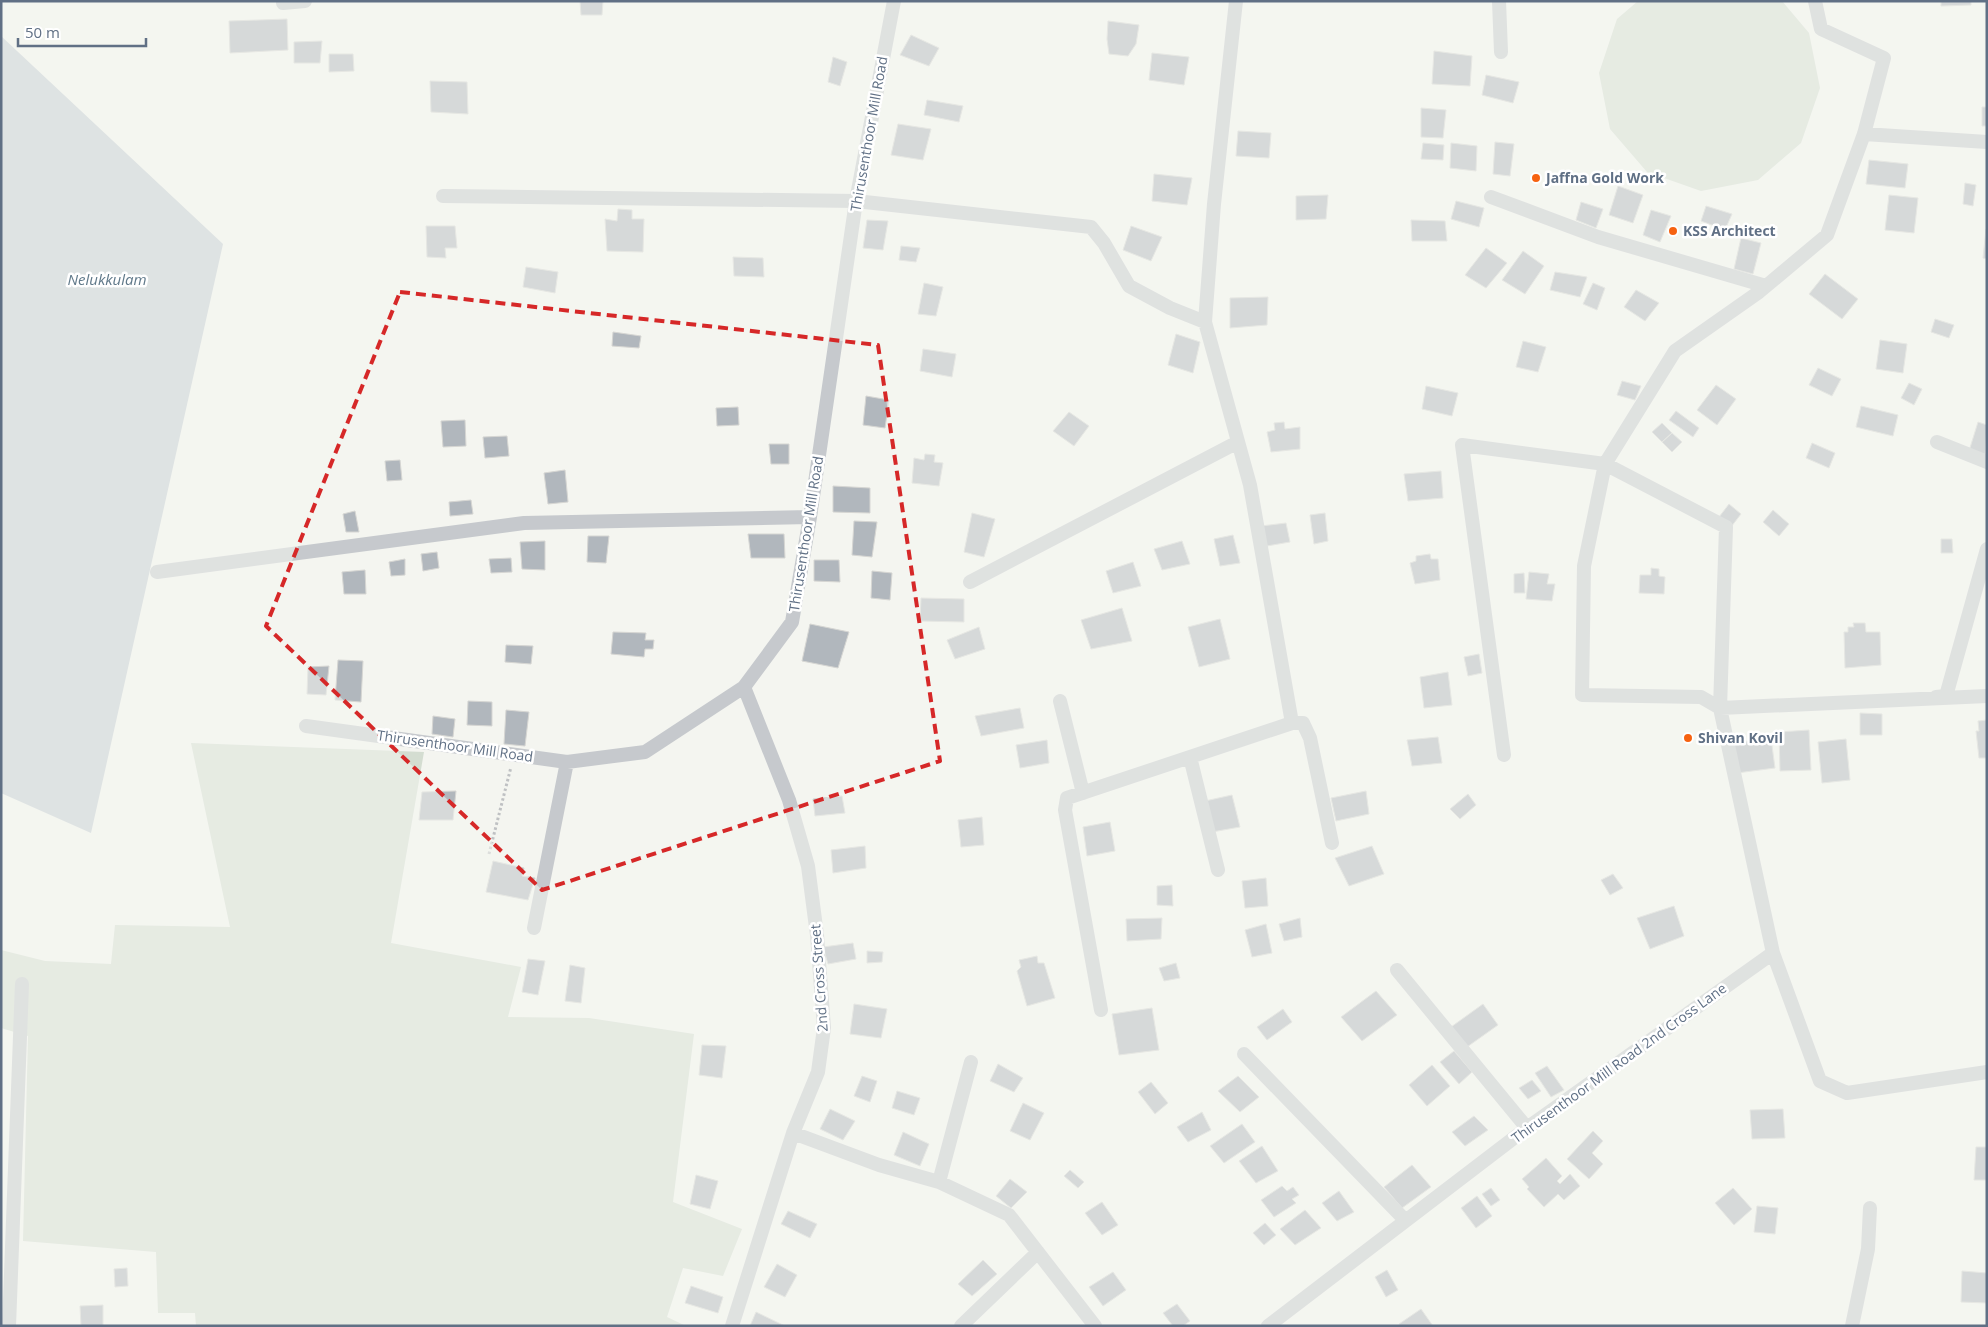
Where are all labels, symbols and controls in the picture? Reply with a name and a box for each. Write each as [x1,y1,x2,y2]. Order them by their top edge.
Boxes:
scale bar [18,15,145,47]
text: 50 m [25,22,60,42]
street label: Thirusenthoor Mill Road [845,55,892,213]
place label: Jaffna Gold Work [1544,168,1664,187]
marker: Jaffna Gold Work [1530,172,1542,184]
place label: KSS Architect [1683,221,1776,240]
marker: KSS Architect [1667,225,1679,237]
water label: Nelukkulam [67,269,147,289]
street label: Thirusenthoor Mill Road [784,455,827,613]
street label: Thirusenthoor Mill Road [376,725,534,766]
place label: Shivan Kovil [1698,728,1783,747]
marker: Shivan Kovil [1682,732,1694,744]
street label: 2nd Cross Street [805,924,832,1032]
street label: Thirusenthoor Mill Road 2nd Cross Lane [1507,978,1730,1147]

